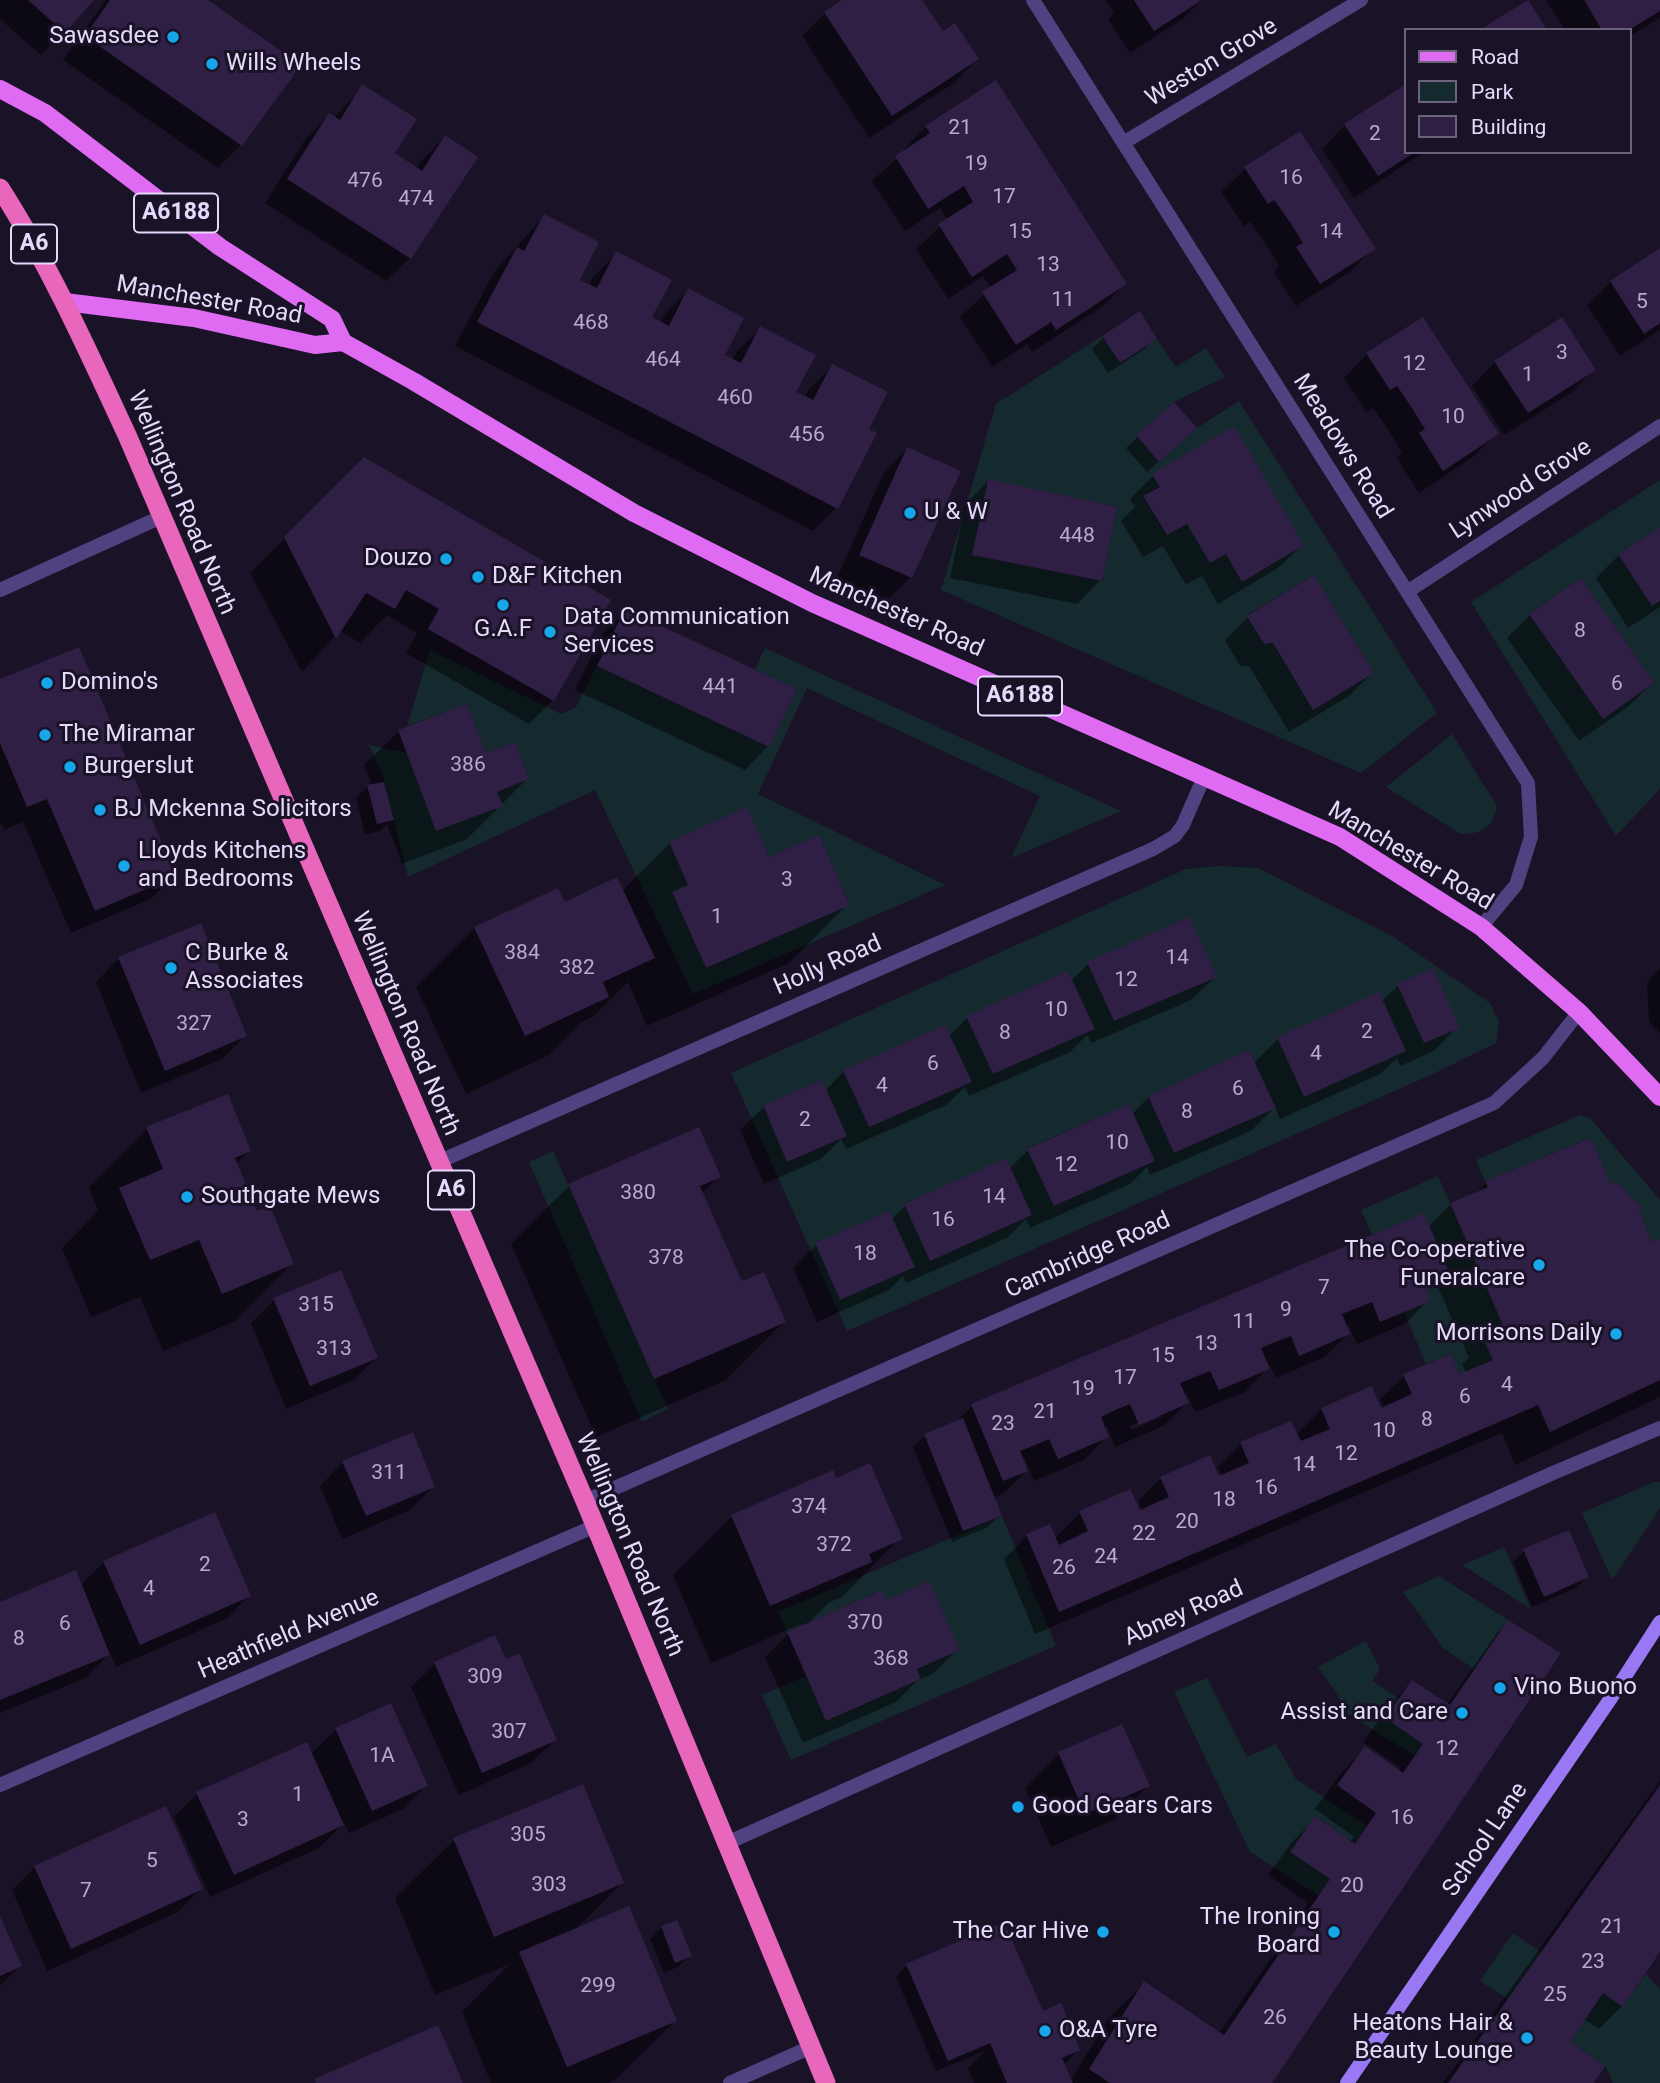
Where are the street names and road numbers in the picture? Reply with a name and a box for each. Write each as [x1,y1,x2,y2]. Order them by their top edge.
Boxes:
street label: Weston Grove [1141,12,1283,114]
road number: A6188 [134,194,218,232]
road number: A6 [11,224,57,264]
street label: Manchester Road [114,271,304,331]
street label: Meadows Road [1286,369,1398,525]
street label: Wellington Road North [121,387,241,619]
street label: Lynwood Grove [1445,434,1597,546]
street label: Manchester Road [804,562,988,664]
road number: A6188 [978,676,1062,716]
street label: Manchester Road [1322,796,1498,918]
street label: Wellington Road North [345,908,465,1140]
street label: Holly Road [770,929,886,1003]
road number: A6 [428,1170,474,1210]
street label: Cambridge Road [1001,1207,1175,1305]
street label: Wellington Road North [569,1429,689,1661]
street label: Abney Road [1120,1575,1248,1653]
street label: Heathfield Avenue [194,1584,384,1686]
street label: School Lane [1437,1778,1535,1902]

